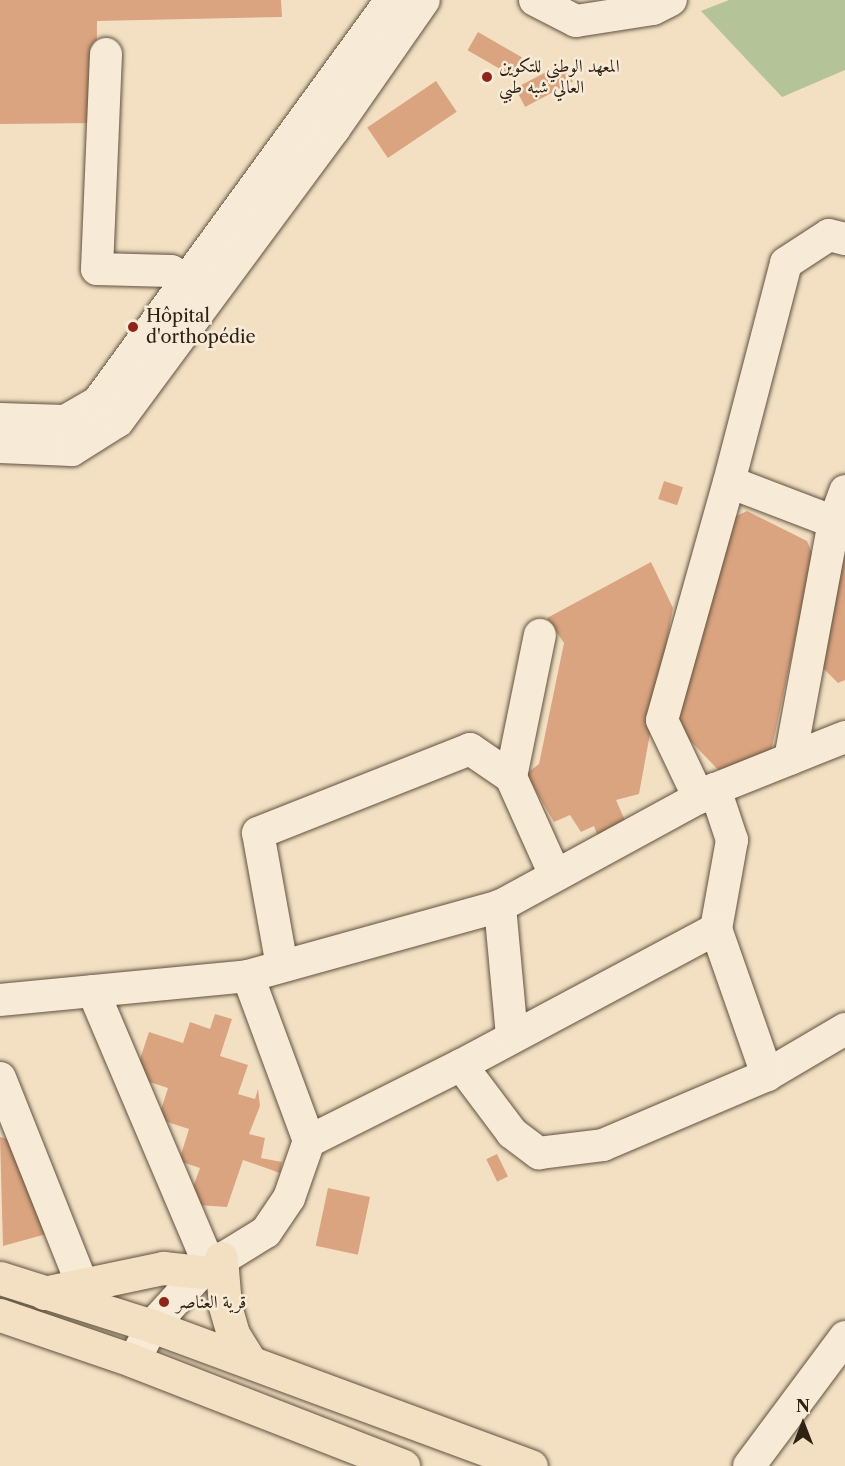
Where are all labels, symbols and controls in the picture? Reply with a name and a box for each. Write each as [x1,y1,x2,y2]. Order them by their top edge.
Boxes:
place label: المعهد الوطني للتكوين العالي شبه طبي [499,56,620,98]
marker: المعهد الوطني للتكوين العالي شبه طبي [480,70,494,84]
place label: Hôpital d'orthopédie [146,306,256,348]
marker: Hôpital d'orthopédie [124,318,142,336]
place label: قرية العناصر [176,1291,246,1313]
marker: قرية العناصر [157,1295,171,1309]
north arrow [773,1394,833,1454]
text: N [796,1396,810,1416]

